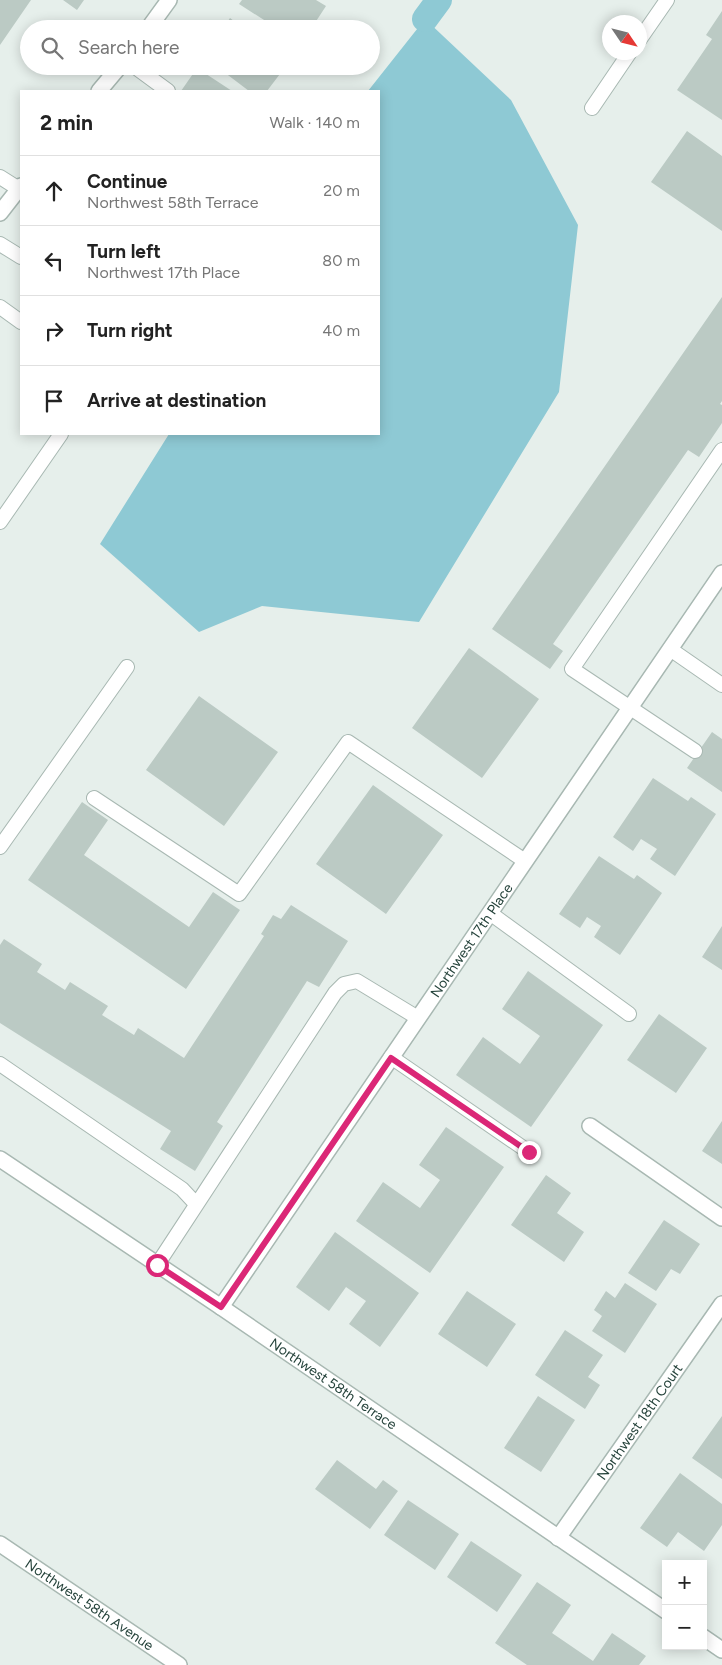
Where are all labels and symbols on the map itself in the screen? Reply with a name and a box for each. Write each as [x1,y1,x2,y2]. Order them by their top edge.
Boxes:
north arrow [602,15,647,60]
street label: Northwest 17th Place [427,880,517,1001]
route end [518,1141,541,1164]
route start [146,1254,169,1277]
street label: Northwest 58th Terrace [266,1335,400,1434]
street label: Northwest 18th Court [593,1361,686,1483]
street label: Northwest 58th Avenue [22,1556,157,1654]

